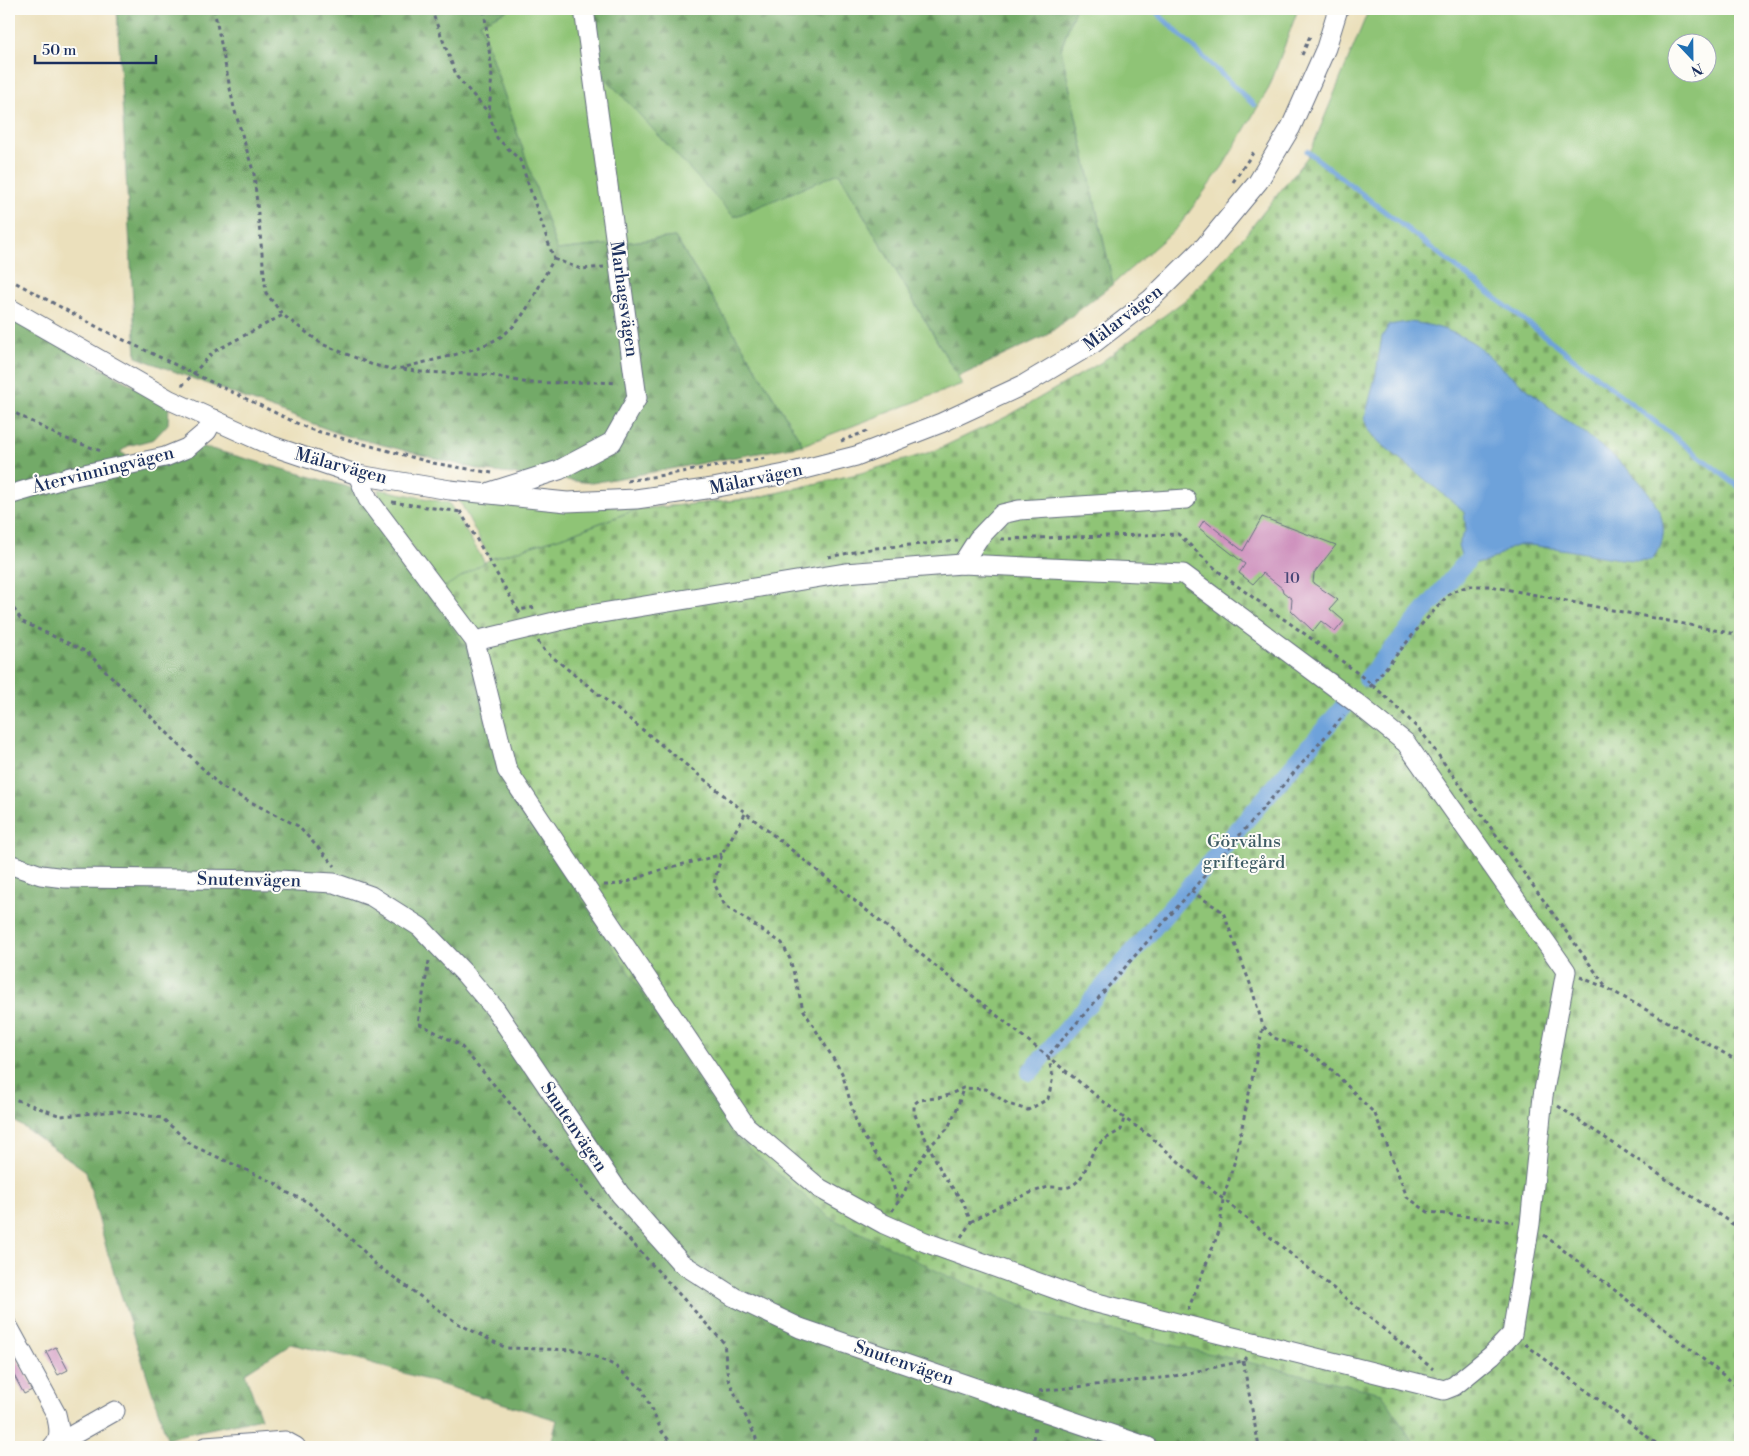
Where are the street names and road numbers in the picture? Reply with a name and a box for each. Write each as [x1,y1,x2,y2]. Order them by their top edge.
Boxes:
street label: Marhagsvägen [604,240,644,359]
street label: Mälarvägen [1079,280,1168,356]
street label: Återvinningvägen [29,441,177,499]
street label: Mälarvägen [292,443,390,489]
street label: Mälarvägen [707,458,805,500]
street label: Snutenvägen [197,868,302,892]
street label: Snutenvägen [535,1077,613,1177]
street label: Snutenvägen [851,1335,957,1391]

